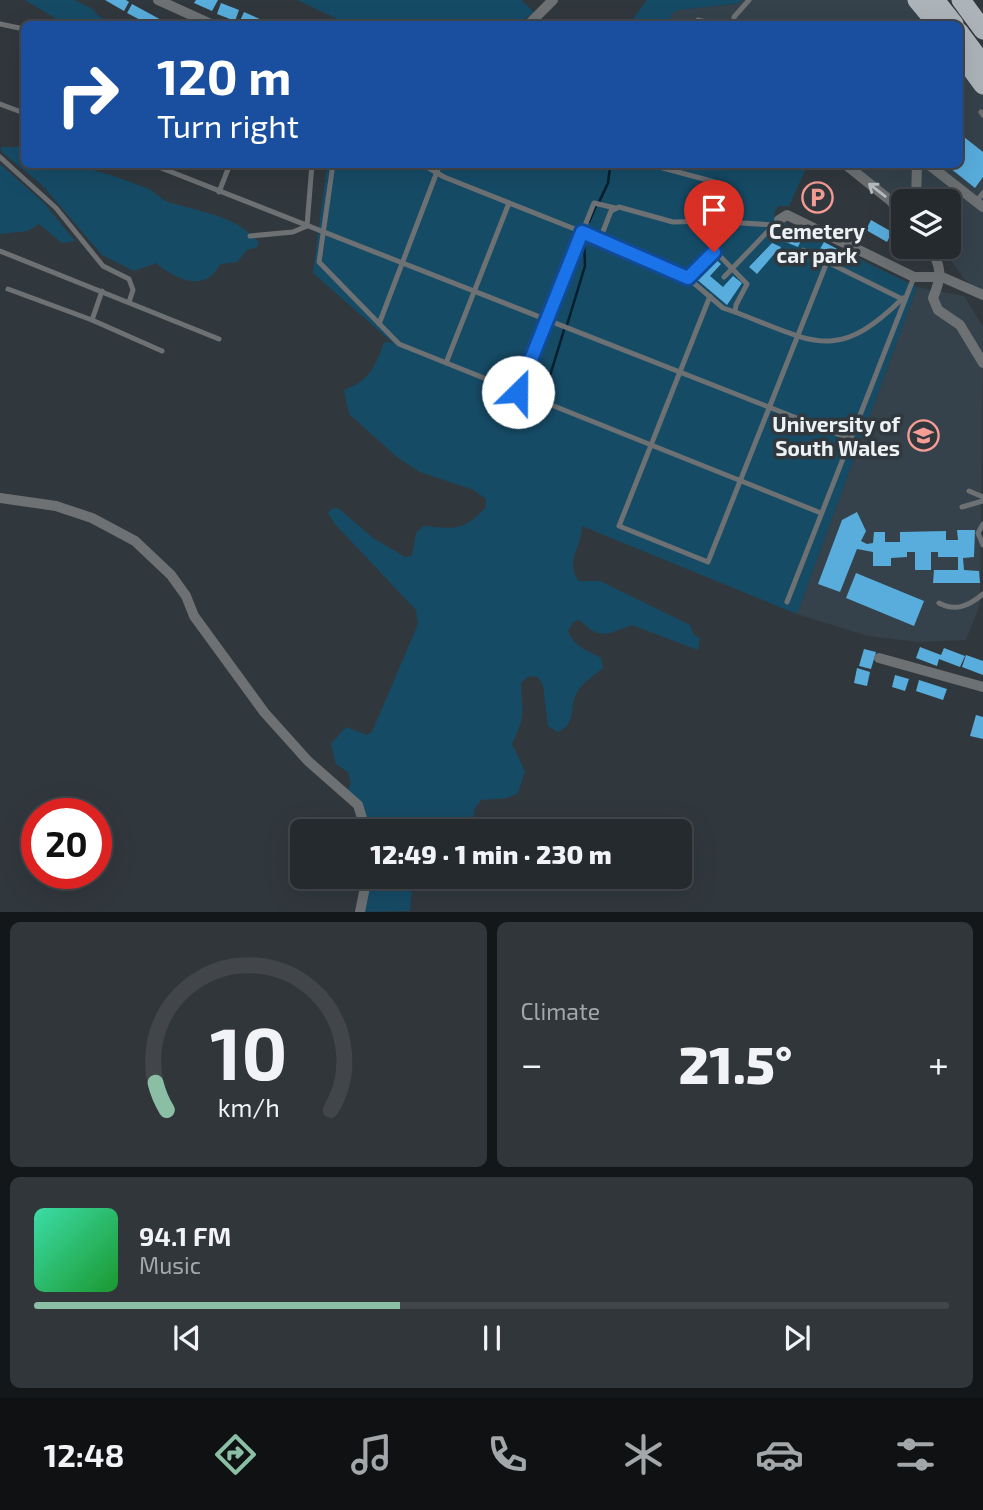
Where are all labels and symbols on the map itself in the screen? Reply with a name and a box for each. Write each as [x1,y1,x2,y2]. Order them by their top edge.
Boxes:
pin [684,180,744,252]
parking icon: Cemetery car park [800,181,834,215]
one-way arrow [868,182,886,197]
place label: Cemetery car park [769,218,865,267]
position arrow [481,355,555,429]
place label: University of South Wales [772,411,901,460]
school or university icon: University of South Wales [906,418,940,452]
speed limit sign: 20 [21,798,112,889]

